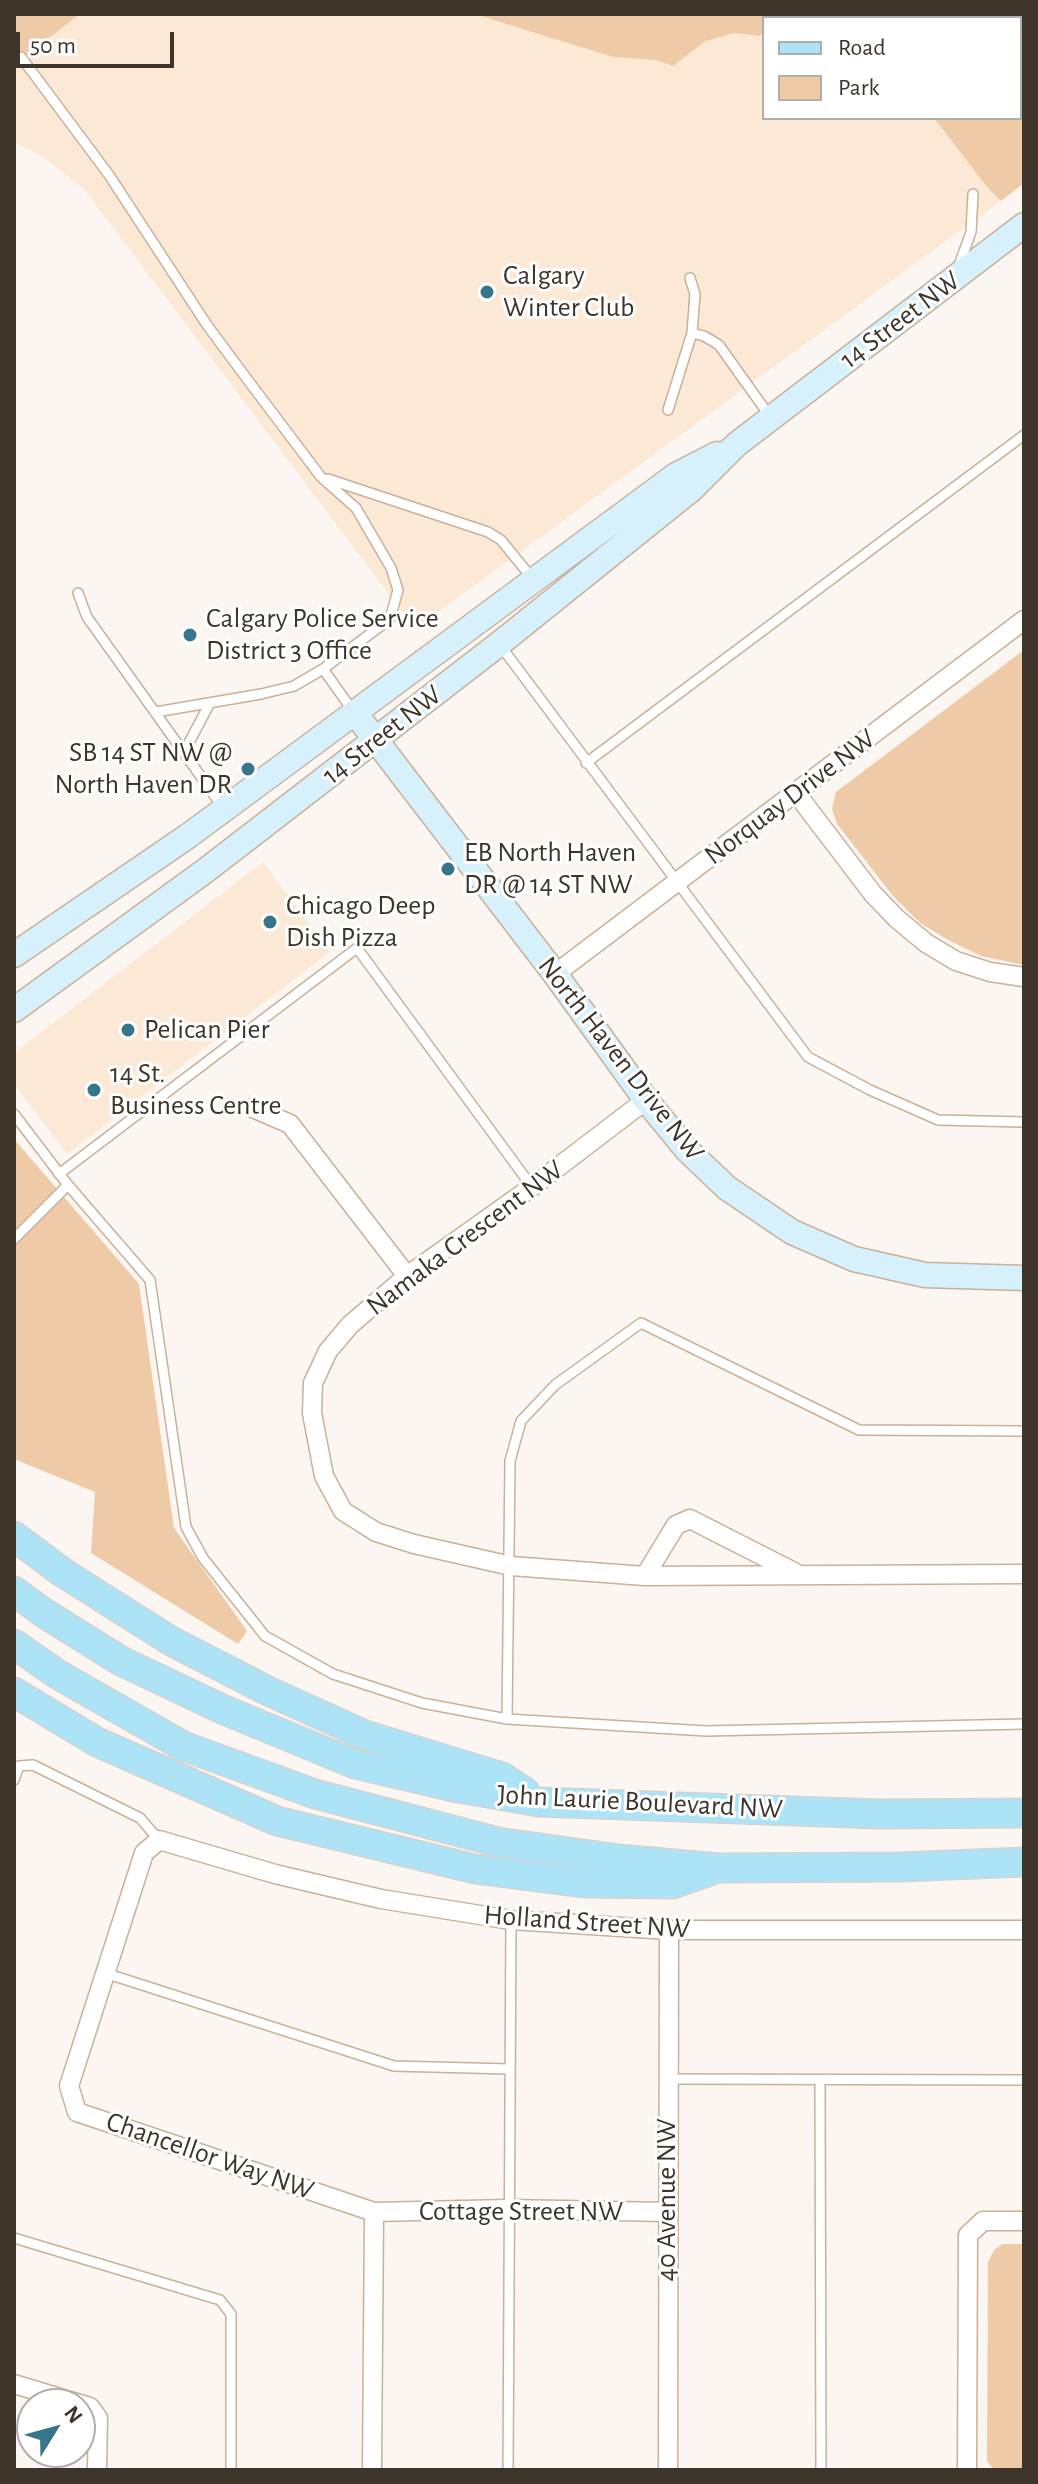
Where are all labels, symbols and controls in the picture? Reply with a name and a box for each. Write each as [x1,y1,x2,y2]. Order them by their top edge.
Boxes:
scale bar [20,16,178,66]
legend [762,16,1022,120]
text: 50 m [30,34,76,58]
text: Road [838,36,886,60]
text: Park [838,76,879,100]
place label: Calgary Winter Club [503,259,634,325]
street label: 14 Street NW [833,264,967,376]
marker: Calgary Winter Club [478,283,496,301]
place label: Calgary Police Service District 3 Office [206,602,439,668]
marker: Calgary Police Service District 3 Office [181,626,199,644]
street label: 14 Street NW [316,678,448,792]
street label: Norquay Drive NW [698,722,882,872]
place label: SB 14 ST NW @ North Haven DR [55,736,232,802]
marker: SB 14 ST NW @ North Haven DR [239,760,257,778]
place label: EB North Haven DR @ 14 ST NW [464,836,636,902]
marker: EB North Haven DR @ 14 ST NW [439,860,457,878]
place label: Chicago Deep Dish Pizza [286,889,435,955]
marker: Chicago Deep Dish Pizza [261,913,279,931]
street label: North Haven Drive NW [531,950,711,1168]
place label: Pelican Pier [144,1013,269,1047]
marker: Pelican Pier [119,1021,137,1039]
place label: 14 St. Business Centre [110,1057,281,1123]
marker: 14 St. Business Centre [85,1081,103,1099]
street label: Namaka Crescent NW [360,1153,570,1323]
street label: John Laurie Boulevard NW [497,1778,783,1826]
street label: Holland Street NW [483,1898,691,1946]
street label: Chancellor Way NW [102,2105,318,2207]
street label: 40 Avenue NW [650,2119,684,2281]
street label: Cottage Street NW [419,2195,623,2229]
north arrow [16,2388,96,2468]
text: N [60,2402,87,2427]

